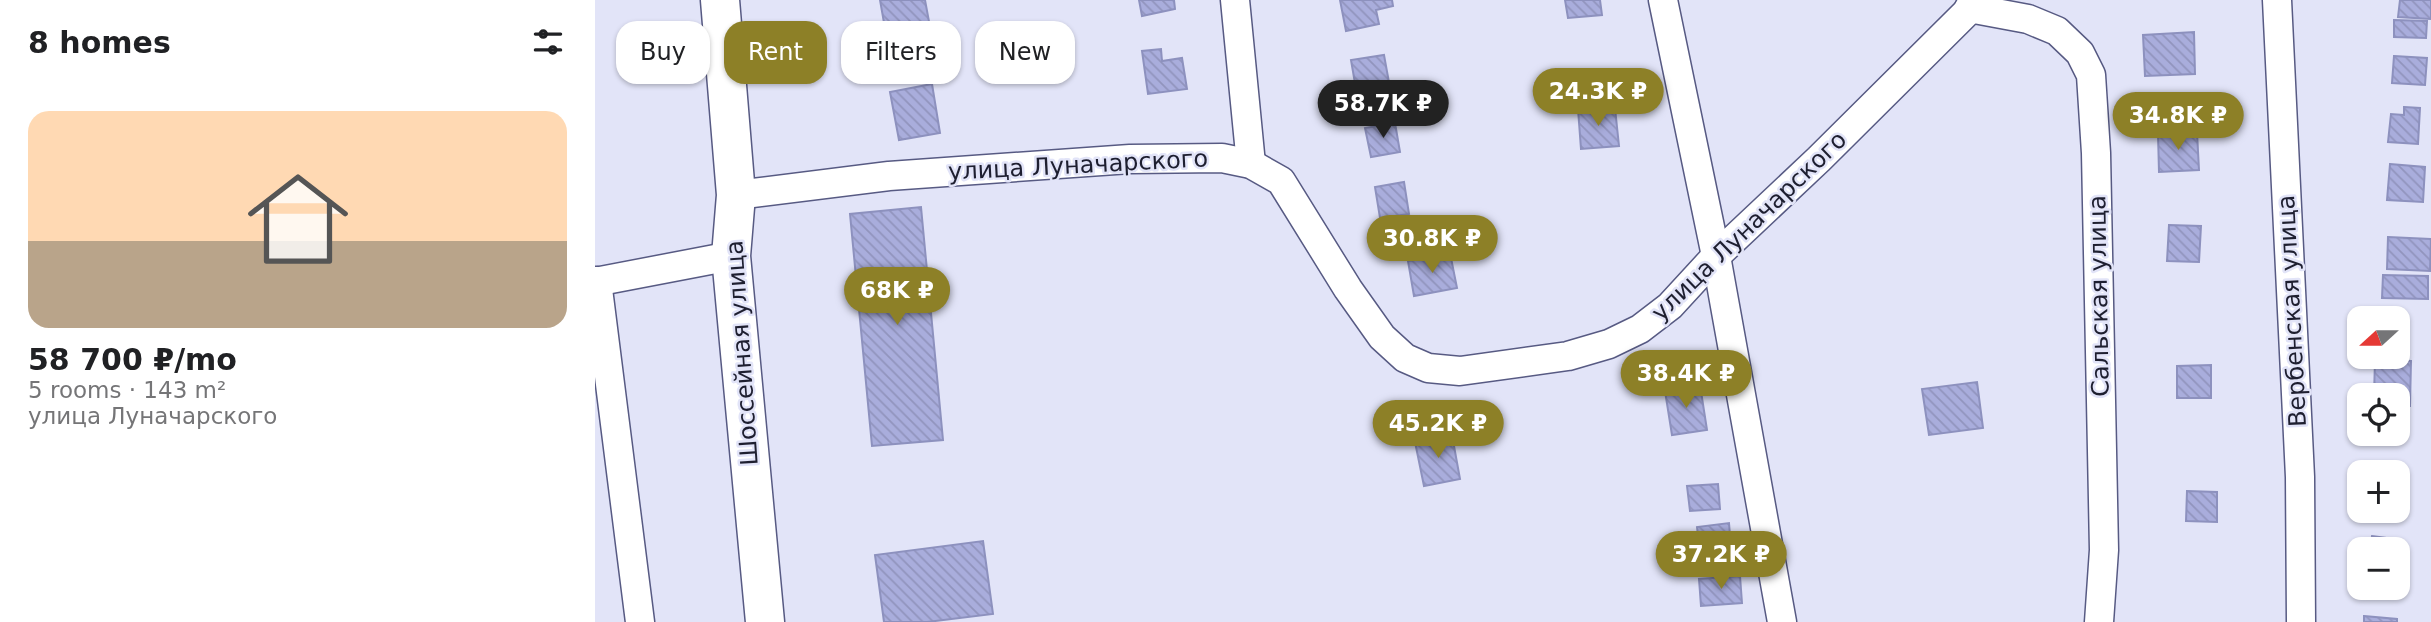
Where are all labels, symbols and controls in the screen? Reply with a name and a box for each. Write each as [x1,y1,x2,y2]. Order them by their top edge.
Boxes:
chip: Buy [616,21,710,84]
chip: Rent [724,21,827,84]
chip: Filters [841,21,961,84]
chip: New [975,21,1075,84]
icon: filters [529,23,567,61]
text: 8 homes [28,25,171,60]
pin: 24.3K ₽ [1533,68,1663,128]
text: 24.3K ₽ [1549,78,1647,104]
pin: 58.7K ₽ [1318,80,1448,140]
text: 58.7K ₽ [1334,90,1432,116]
pin: 34.8K ₽ [2113,92,2243,152]
text: 34.8K ₽ [2129,102,2227,128]
street label: улица Луначарского [1646,126,1852,326]
street label: улица Луначарского [947,144,1209,186]
icon: home [235,156,361,282]
street label: Вербенская улица [2272,194,2312,428]
street label: Сальская улица [2083,195,2115,397]
pin: 30.8K ₽ [1367,216,1497,275]
text: 30.8K ₽ [1383,225,1481,251]
street label: Шоссейная улица [720,239,764,467]
pin: 68K ₽ [848,268,946,327]
text: 68K ₽ [860,277,934,303]
north arrow [2347,306,2410,369]
map controls [2347,306,2410,600]
text: 58 700 ₽/mo [28,342,237,377]
pin: 38.4K ₽ [1621,350,1751,410]
text: 38.4K ₽ [1637,360,1735,386]
text: 5 rooms · 143 m² [28,377,226,403]
button: locate [2347,383,2410,446]
pin: 45.2K ₽ [1373,400,1503,460]
text: улица Луначарского [28,403,277,429]
text: 45.2K ₽ [1389,410,1487,436]
button: + [2347,460,2410,523]
pin: 37.2K ₽ [1656,532,1786,591]
button: − [2347,537,2410,600]
text: 37.2K ₽ [1672,541,1770,567]

